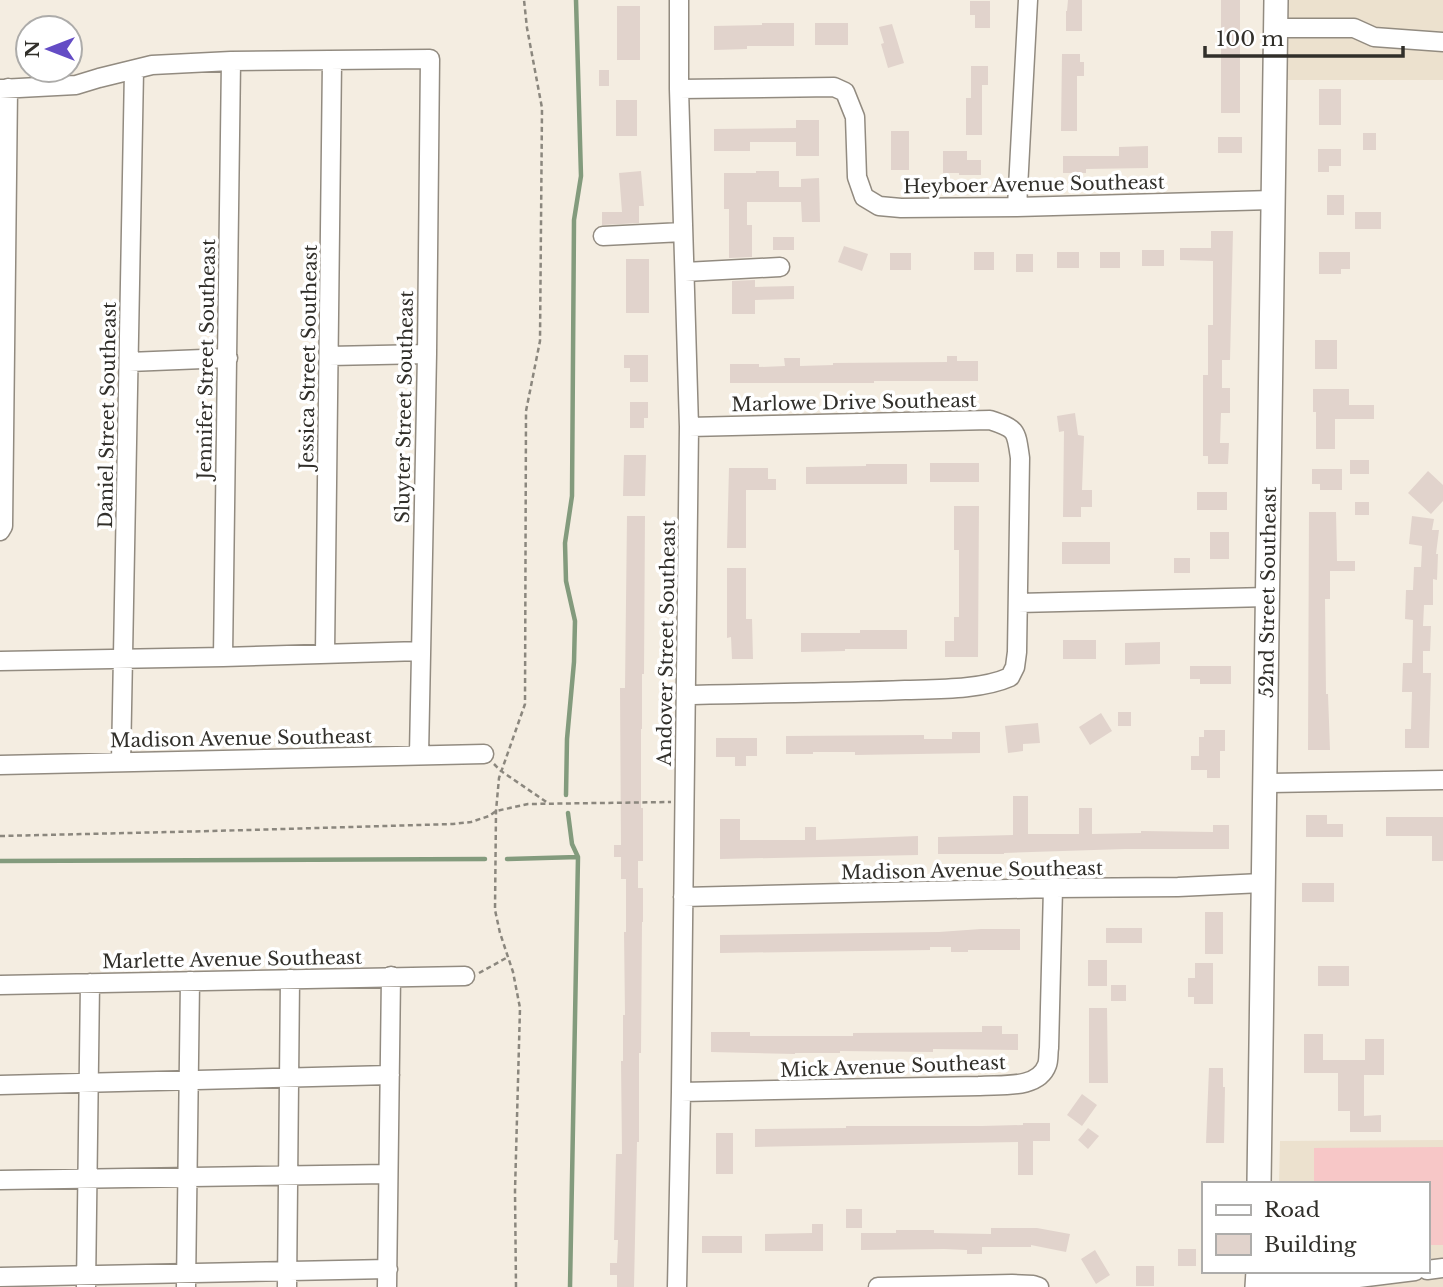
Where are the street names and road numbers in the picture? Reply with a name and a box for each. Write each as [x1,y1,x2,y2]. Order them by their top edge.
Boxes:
street label: Heyboer Avenue Southeast [903,171,1166,198]
street label: Jennifer Street Southeast [193,238,220,482]
street label: Jessica Street Southeast [295,243,322,473]
street label: Sluyter Street Southeast [391,290,418,524]
street label: Daniel Street Southeast [94,301,121,529]
street label: Marlowe Drive Southeast [731,389,978,416]
street label: 52nd Street Southeast [1255,485,1281,698]
street label: Andover Street Southeast [653,519,680,767]
street label: Madison Avenue Southeast [110,725,373,752]
street label: Madison Avenue Southeast [841,857,1104,884]
street label: Marlette Avenue Southeast [102,946,363,973]
street label: Mick Avenue Southeast [780,1051,1007,1082]

